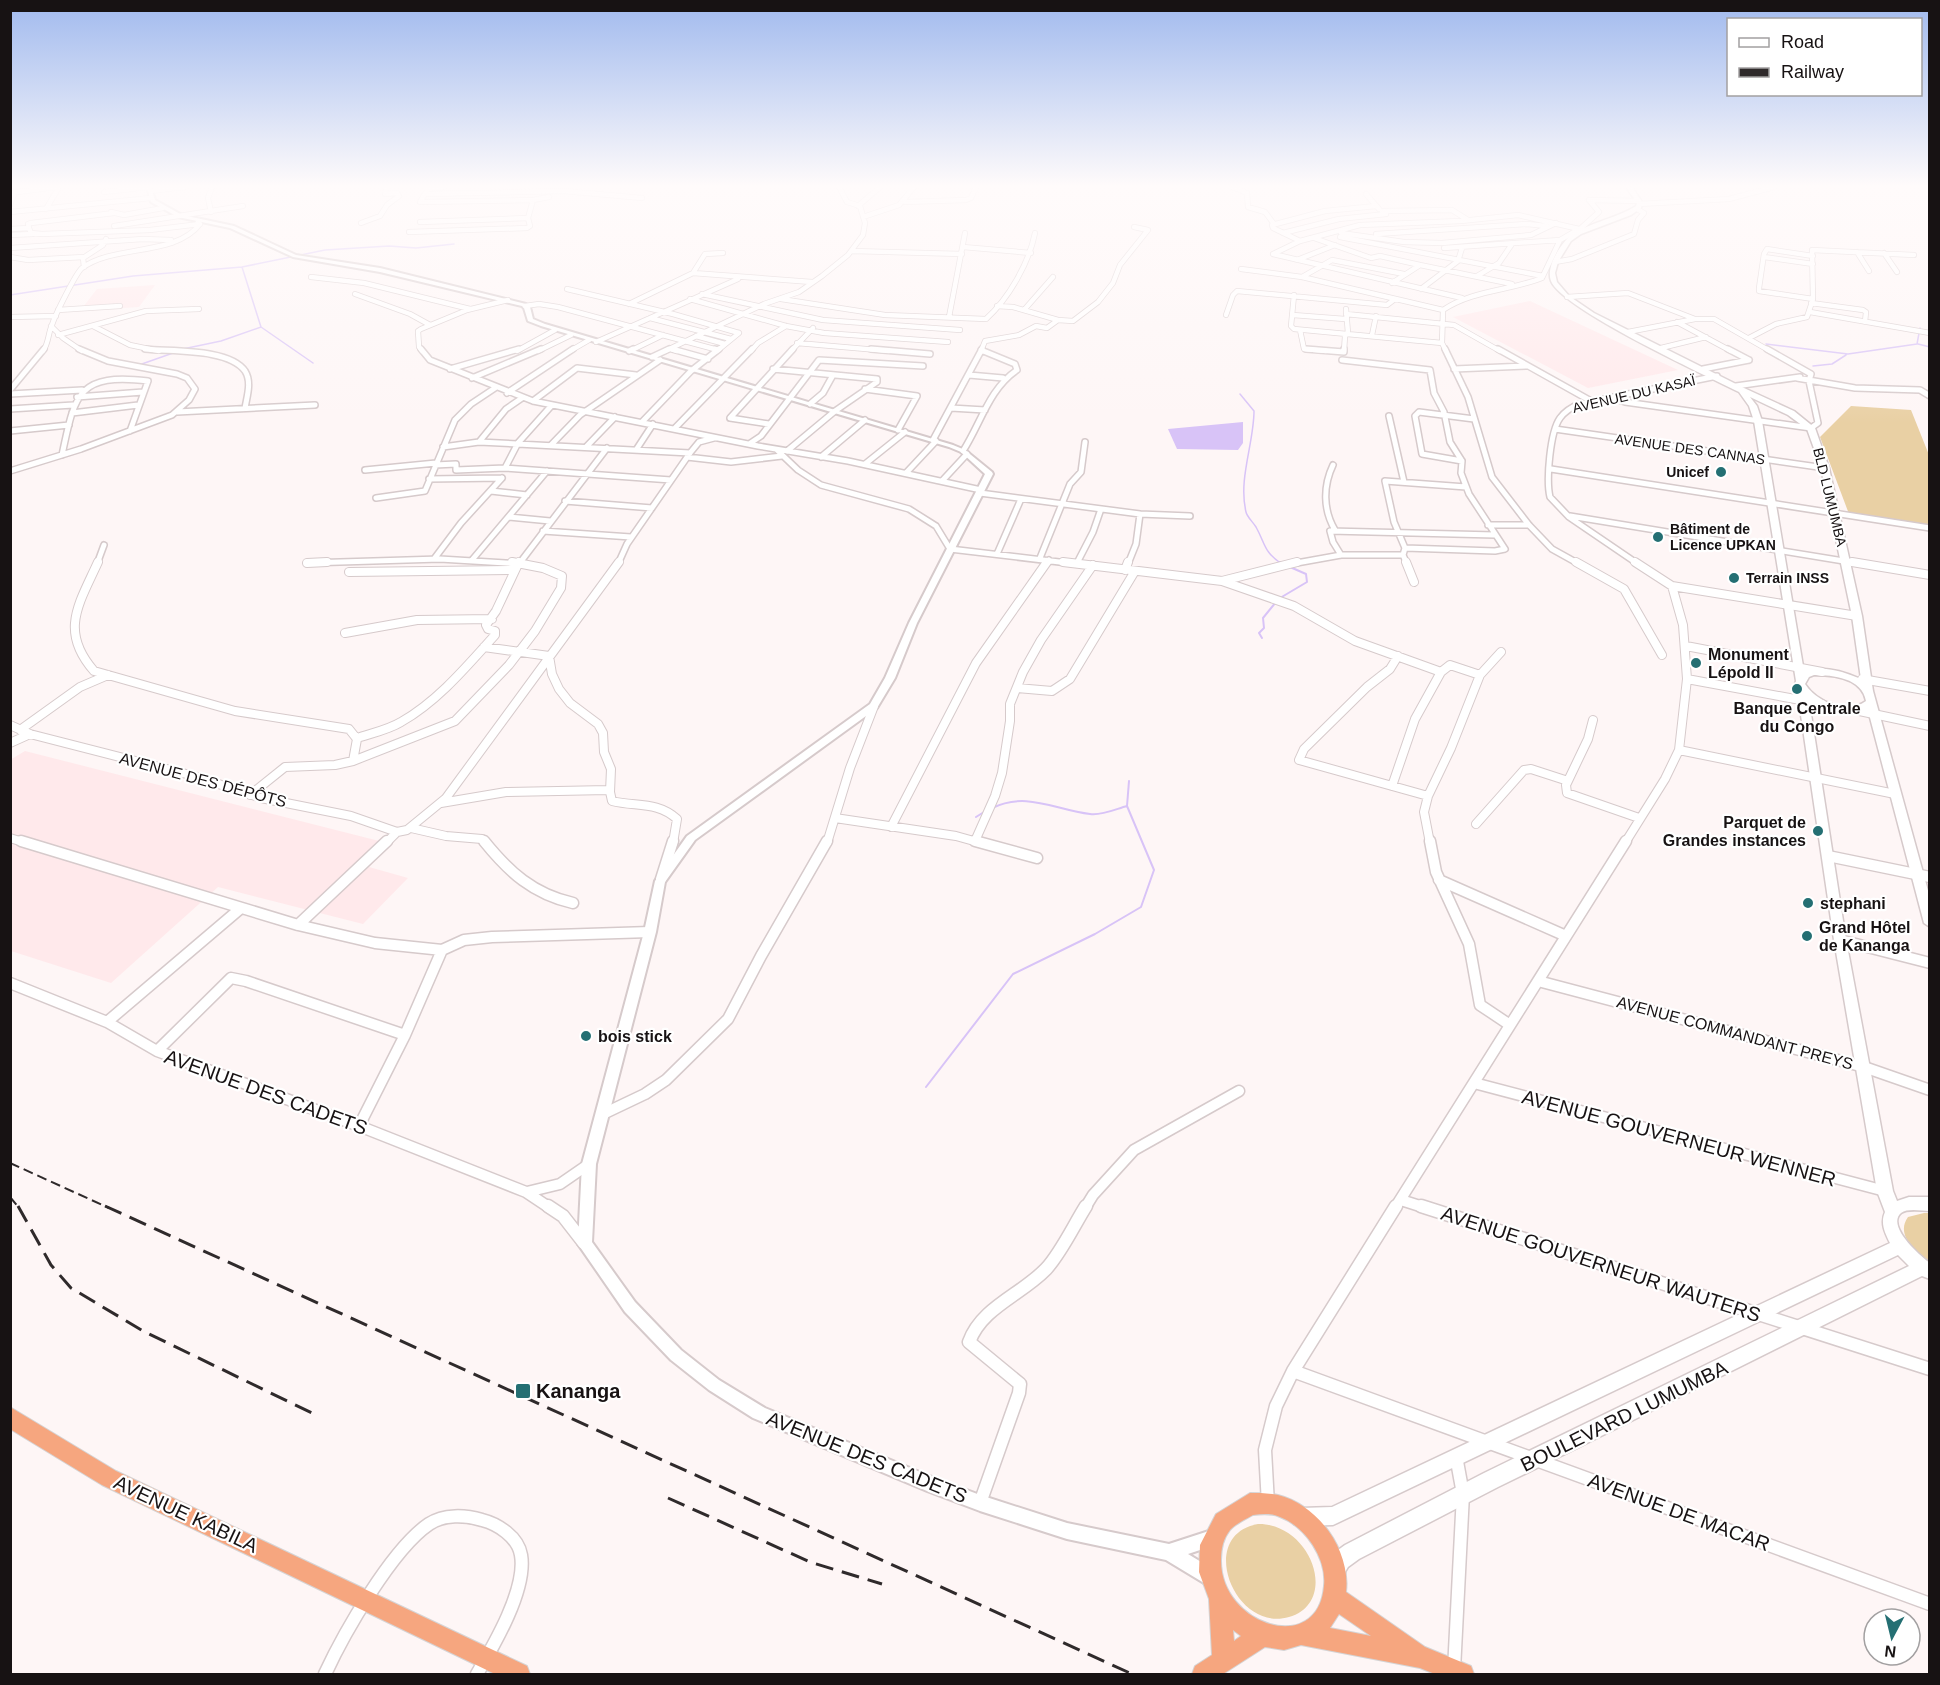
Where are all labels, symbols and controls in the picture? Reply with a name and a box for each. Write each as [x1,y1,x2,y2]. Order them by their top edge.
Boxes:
legend [1727,18,1922,96]
text: Road [1781,32,1824,52]
text: Railway [1781,62,1844,82]
street label: AVENUE DU KASAÏ [1571,372,1697,416]
street label: AVENUE DES CANNAS [1614,431,1766,467]
street label: BLD LUMUMBA [1810,446,1850,549]
place label: Unicef [1666,464,1709,480]
marker: Unicef [1714,465,1728,479]
place label: Bâtiment de Licence UPKAN [1670,521,1776,553]
marker: Bâtiment de Licence UPKAN [1651,530,1665,544]
place label: Terrain INSS [1746,570,1829,586]
marker: Terrain INSS [1727,571,1741,585]
place label: Monument Lépold II [1708,646,1790,681]
marker: Monument Lépold II [1689,656,1703,670]
marker: Banque Centrale du Congo [1790,682,1804,696]
place label: Banque Centrale du Congo [1733,700,1861,735]
street label: AVENUE DES DÉPÔTS [118,749,289,810]
place label: Parquet de Grandes instances [1663,814,1806,849]
marker: Parquet de Grandes instances [1811,824,1825,838]
place label: stephani [1820,895,1886,912]
marker: stephani [1801,896,1815,910]
place label: Grand Hôtel de Kananga [1819,919,1911,954]
marker: Grand Hôtel de Kananga [1800,929,1814,943]
street label: AVENUE COMMANDANT PREYS [1615,993,1855,1073]
place label: bois stick [598,1028,672,1045]
marker: bois stick [579,1029,593,1043]
street label: AVENUE DES CADETS [162,1045,370,1139]
street label: AVENUE GOUVERNEUR WENNER [1520,1085,1838,1191]
street label: AVENUE GOUVERNEUR WAUTERS [1439,1202,1763,1326]
street label: BOULEVARD LUMUMBA [1517,1356,1732,1476]
place label: Kananga [536,1380,621,1402]
marker: Kananga [514,1382,532,1400]
street label: AVENUE DES CADETS [764,1407,970,1507]
street label: AVENUE DE MACAR [1585,1469,1773,1555]
street label: AVENUE KABILA [110,1471,262,1557]
north arrow [1862,1607,1922,1667]
text: N [1883,1642,1897,1661]

